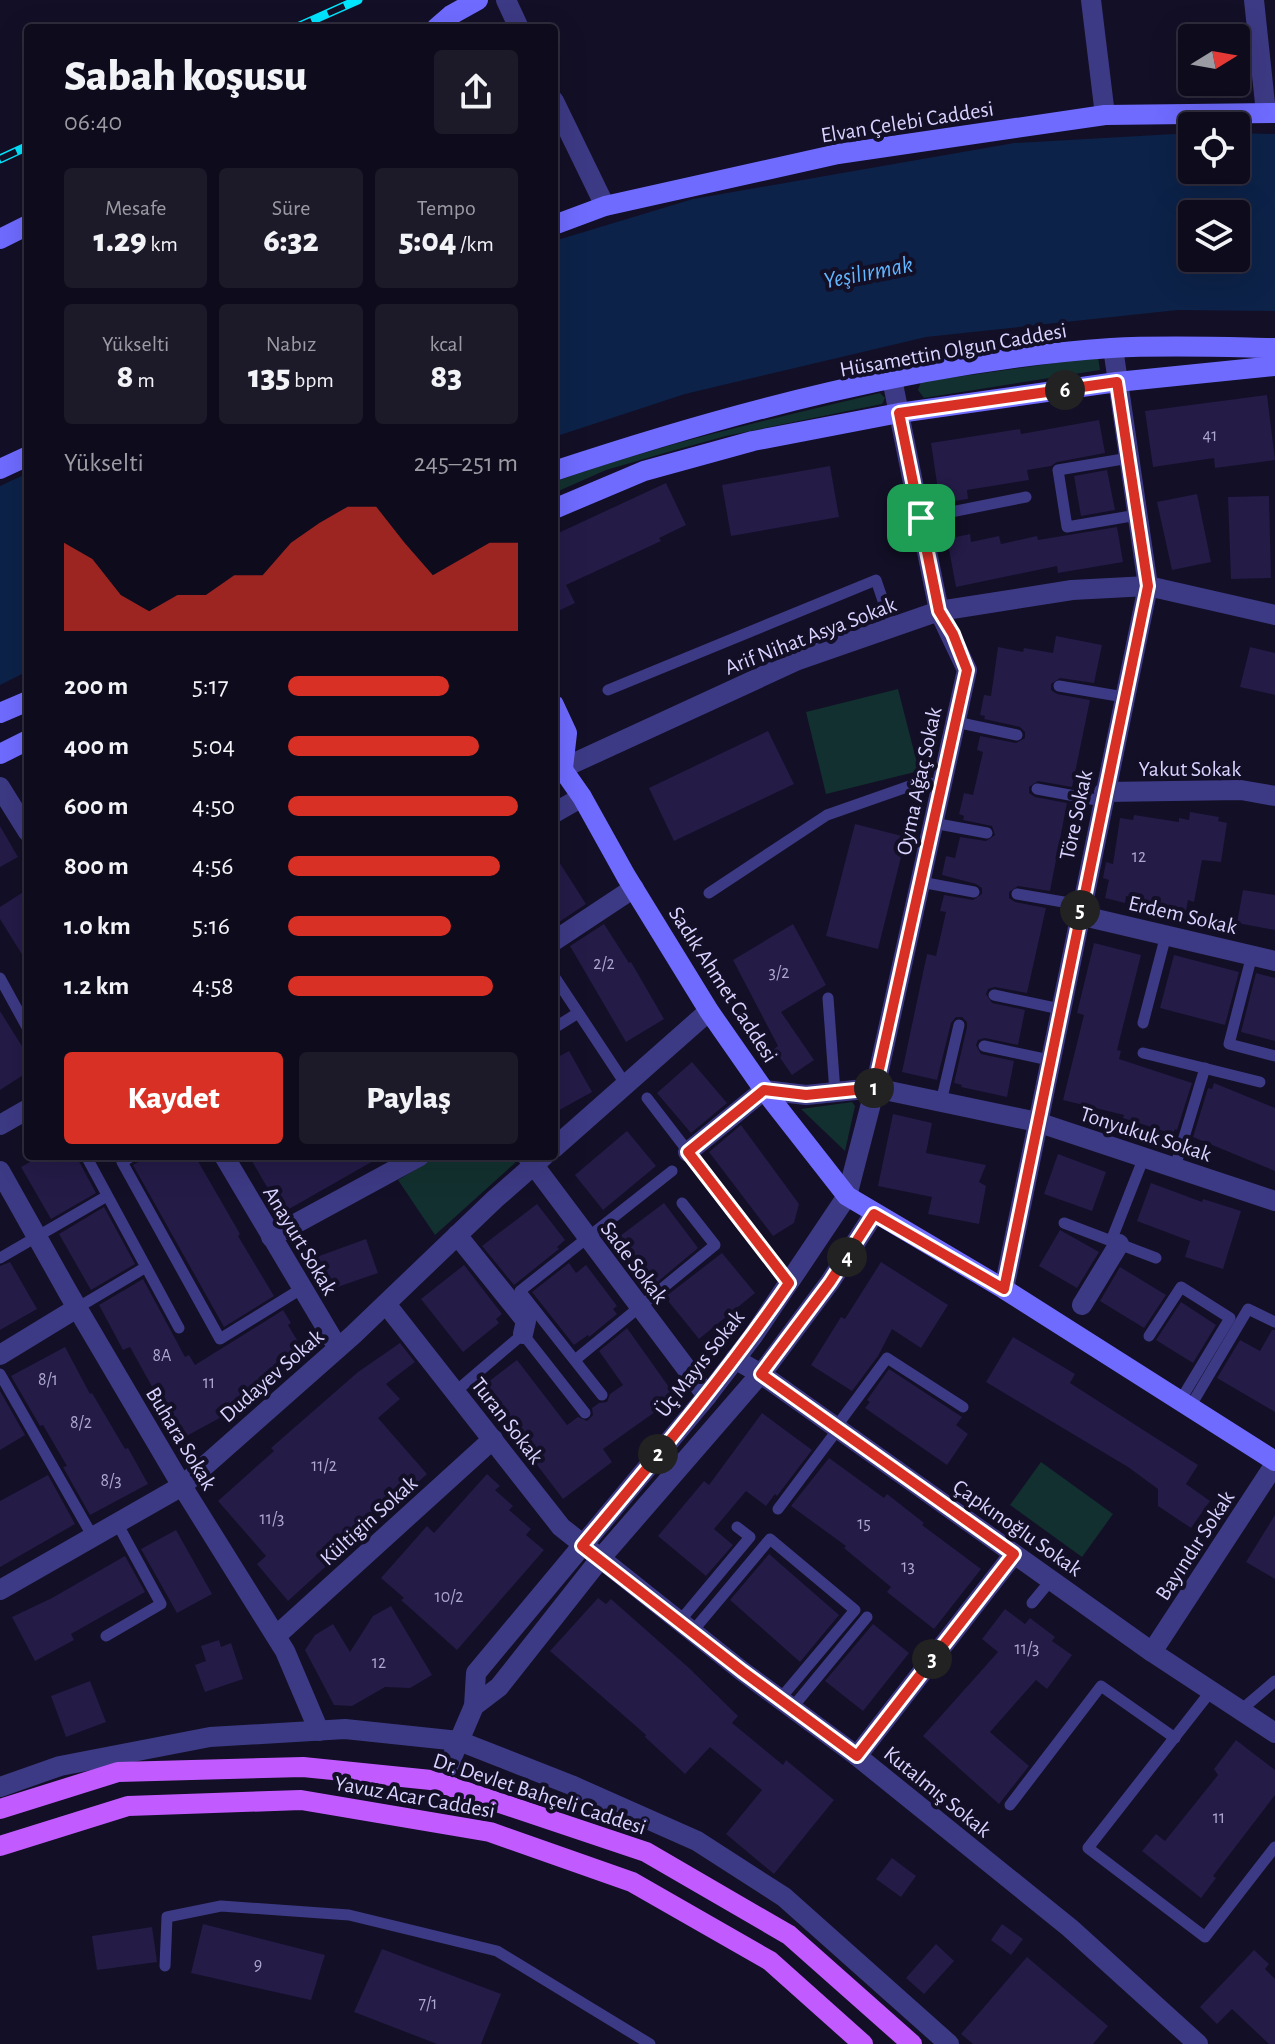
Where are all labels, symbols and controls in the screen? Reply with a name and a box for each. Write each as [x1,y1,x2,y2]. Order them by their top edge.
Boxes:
north arrow [1178,24,1250,96]
map controls [1178,24,1250,272]
button: share [434,50,518,134]
text: Sabah koşusu [64,55,307,99]
street label: Elvan Çelebi Caddesi [819,97,995,147]
text: 06:40 [64,109,122,135]
button: locate [1178,112,1250,184]
text: Mesafe [105,197,166,219]
text: Süre [272,197,310,219]
text: Tempo [417,197,476,219]
button: layers [1178,200,1250,272]
text: 1.29 [93,224,147,258]
text: 6:32 [263,224,319,258]
text: 5:04 [399,224,456,258]
text: km [147,233,178,255]
text: /km [456,233,494,255]
water label: Yeşilırmak [822,253,915,293]
street label: Hüsamettin Olgun Caddesi [838,319,1068,381]
text: Yükselti [102,333,169,355]
text: Nabız [266,333,316,355]
text: kcal [430,333,463,355]
text: 8 [117,360,134,394]
text: 135 [248,360,290,394]
text: 83 [430,360,462,394]
text: m [134,369,155,391]
text: bpm [290,369,334,391]
pin: 6 [1045,370,1085,410]
text: 6 [1060,379,1070,401]
house number: 41 [1203,427,1217,445]
text: Yükselti [64,450,144,476]
text: 245–251 m [414,450,518,476]
pin [887,484,955,552]
icon: arrive [899,496,943,540]
street label: Arif Nihat Asya Sokak [721,593,899,679]
text: 200 m [64,673,128,699]
text: 5:17 [192,673,229,699]
street label: Oyma Ağaç Sokak [893,705,945,857]
text: 400 m [64,733,129,759]
text: 5:04 [192,733,235,759]
street label: Yakut Sokak [1139,758,1241,780]
street label: Töre Sokak [1056,768,1096,862]
text: 600 m [64,793,129,819]
text: 4:50 [192,793,235,819]
house number: 12 [1132,848,1146,866]
text: 800 m [64,853,129,879]
text: 4:56 [192,853,234,879]
pin: 5 [1060,890,1100,930]
street label: Erdem Sokak [1126,892,1239,938]
text: 5 [1075,899,1085,921]
street label: Sadık Ahmet Caddesi [665,903,782,1066]
text: 1.0 km [64,913,131,939]
text: 5:16 [192,913,230,939]
house number: 2/2 [593,955,615,973]
house number: 3/2 [769,964,789,982]
text: 1.2 km [64,973,129,999]
text: 4:58 [192,973,234,999]
button: Kaydet [64,1052,283,1144]
button: Paylaş [299,1052,518,1144]
pin: 1 [854,1068,894,1108]
text: 1 [870,1077,878,1099]
street label: Tonyukuk Sokak [1077,1102,1214,1166]
street label: Anayurt Sokak [259,1182,341,1299]
street label: Sade Sokak [597,1218,672,1307]
pin: 4 [827,1237,867,1277]
text: 4 [841,1246,853,1268]
street label: Üç Mayıs Sokak [651,1306,748,1421]
street label: Dudayev Sokak [216,1325,328,1427]
house number: 8A [153,1347,172,1365]
house number: 8/1 [38,1371,58,1389]
street label: Turan Sokak [467,1373,547,1468]
house number: 11 [203,1374,215,1392]
street label: Buhara Sokak [142,1383,220,1494]
house number: 8/2 [70,1414,92,1432]
pin: 2 [638,1434,678,1474]
text: 2 [653,1443,663,1465]
house number: 11/2 [311,1457,337,1475]
house number: 8/3 [100,1472,122,1490]
street label: Kültigin Sokak [316,1472,421,1570]
street label: Çapkınoğlu Sokak [949,1475,1086,1580]
street label: Bayındır Sokak [1151,1487,1238,1604]
house number: 11/3 [260,1510,284,1528]
house number: 15 [857,1515,871,1533]
house number: 13 [901,1558,915,1576]
house number: 10/2 [434,1588,464,1606]
pin: 3 [912,1639,952,1679]
house number: 11/3 [1015,1640,1039,1658]
text: 3 [927,1648,937,1670]
house number: 12 [372,1654,386,1672]
street label: Kutalmış Sokak [880,1742,995,1841]
street label: Dr. Devlet Bahçeli Caddesi [431,1749,649,1839]
street label: Yavuz Acar Caddesi [333,1772,497,1822]
house number: 11 [1213,1809,1225,1827]
house number: 9 [254,1956,262,1974]
house number: 7/1 [419,1995,437,2013]

